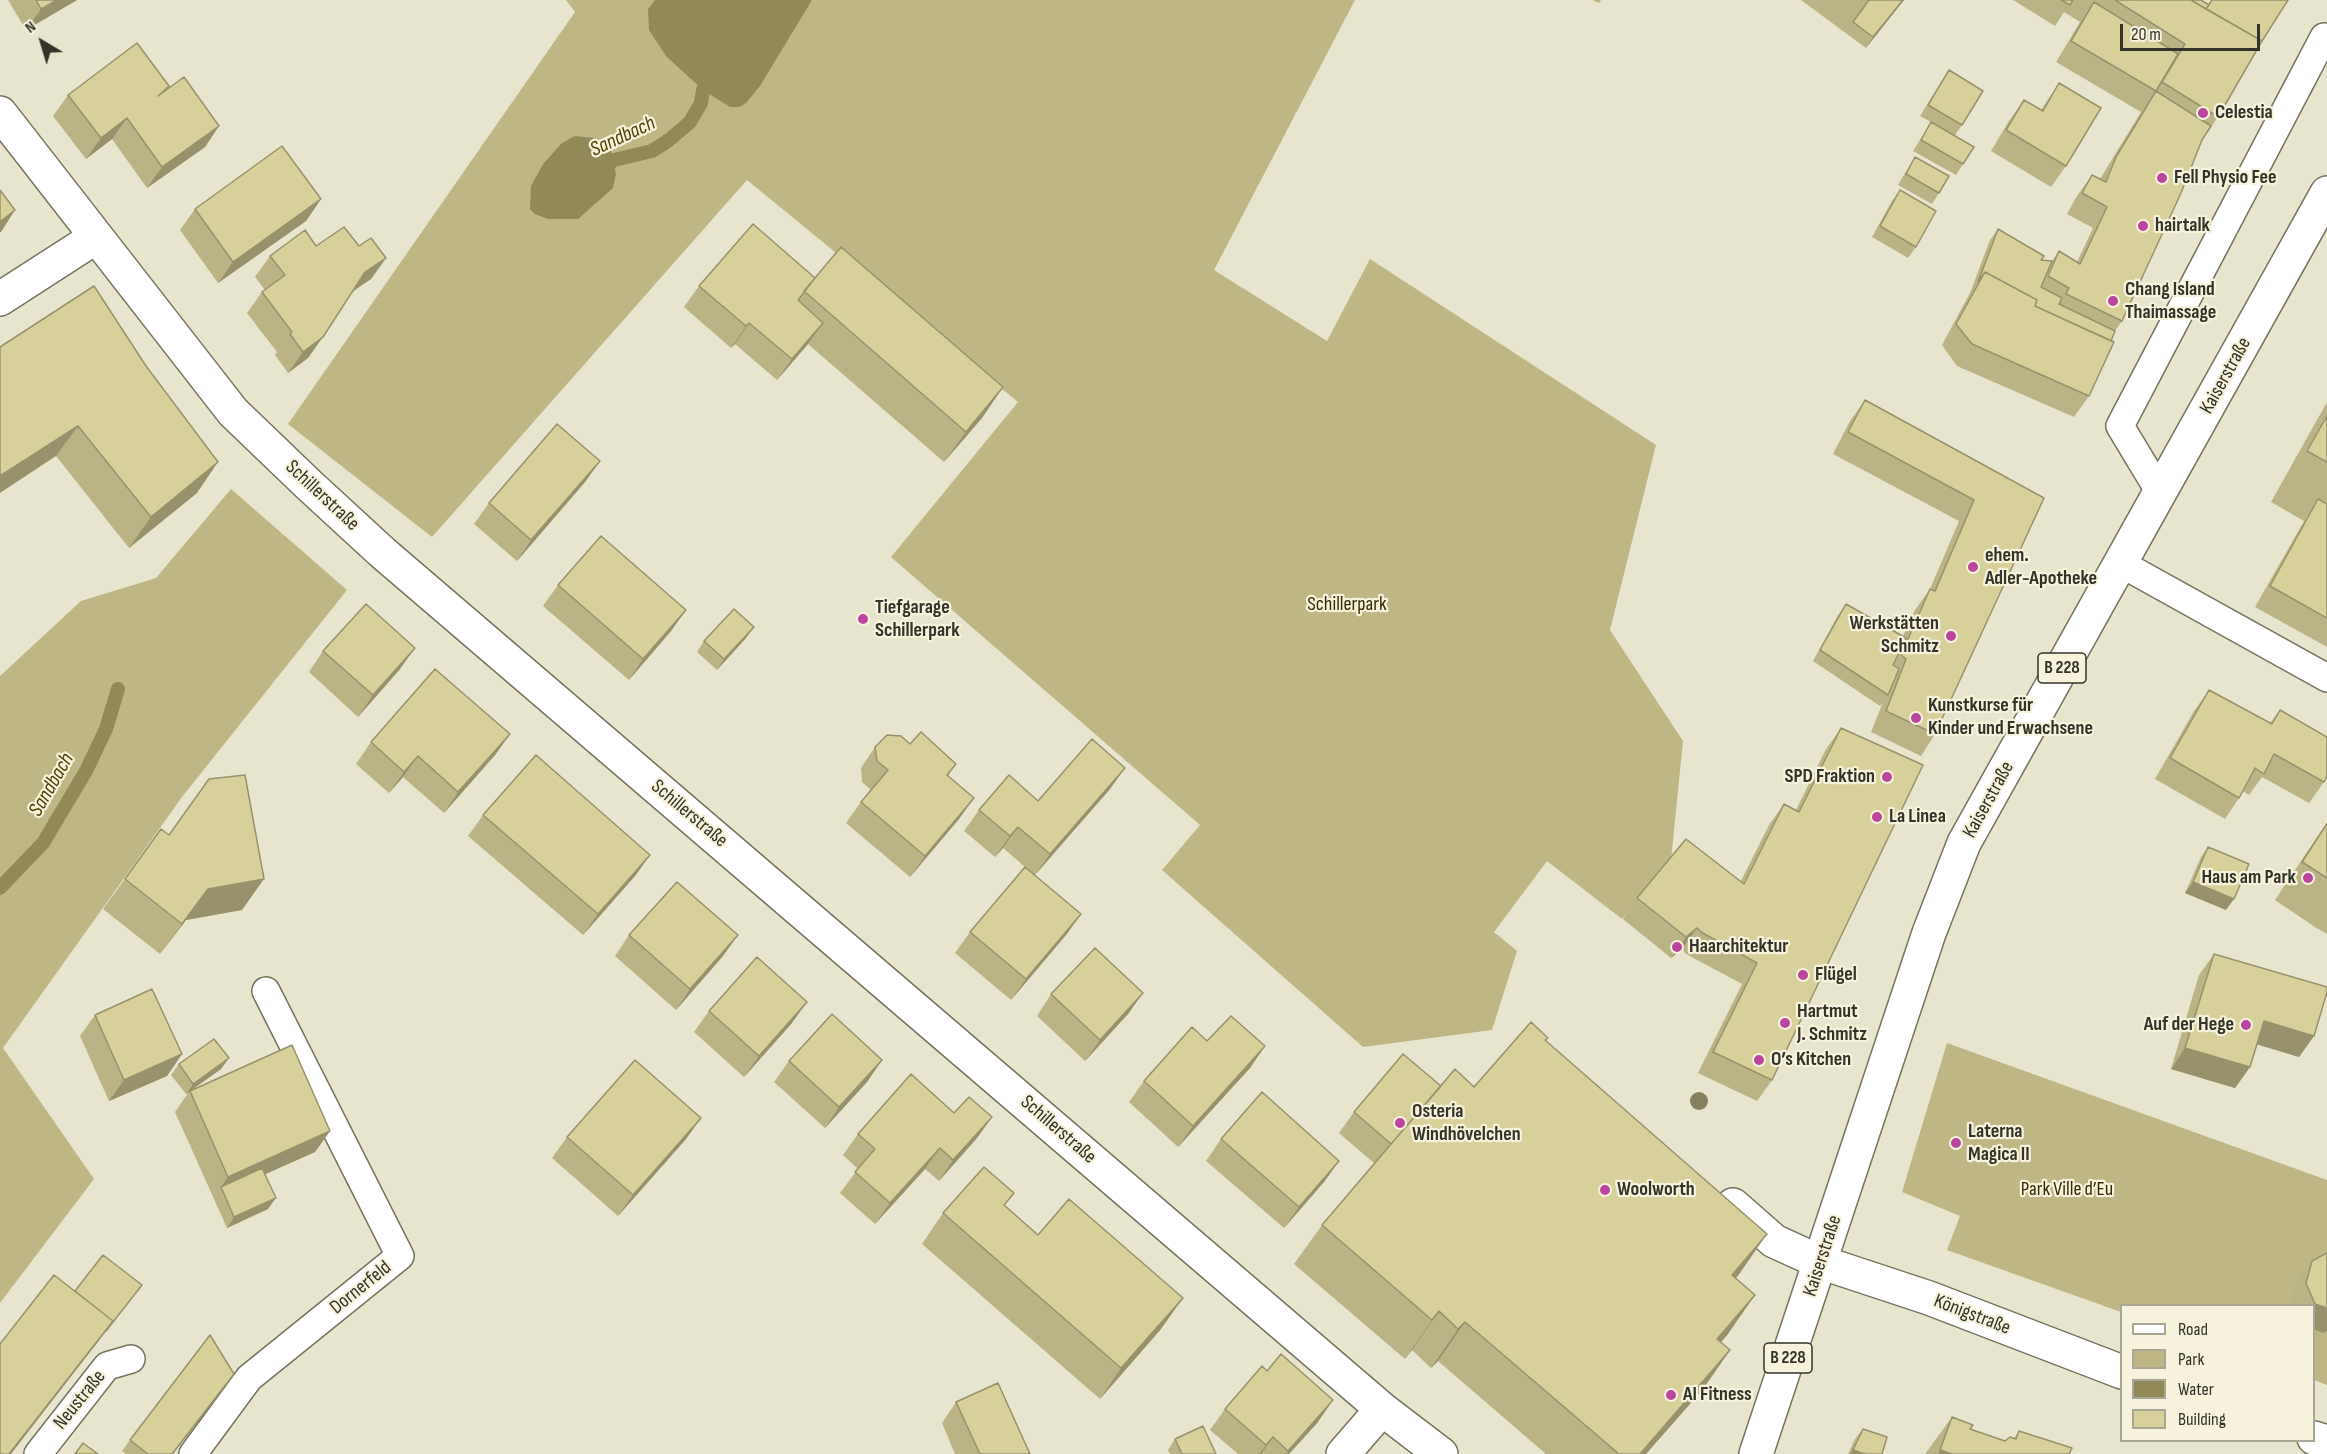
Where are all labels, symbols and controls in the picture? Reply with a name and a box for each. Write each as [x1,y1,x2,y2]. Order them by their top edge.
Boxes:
north arrow [12,12,72,72]
scale bar [2123,12,2262,50]
text: N [21,17,40,38]
text: 20 m [2131,24,2161,45]
place label: Celestia [2215,101,2273,125]
marker: Celestia [2196,106,2210,120]
water label: Sandbach [587,111,659,163]
place label: Fell Physio Fee [2174,166,2276,190]
marker: Fell Physio Fee [2155,171,2169,185]
place label: hairtalk [2155,214,2210,238]
marker: hairtalk [2136,219,2150,233]
place label: Chang Island Thaimassage [2125,278,2216,325]
marker: Chang Island Thaimassage [2106,294,2120,308]
street label: Kaiserstraße [2195,334,2257,418]
street label: Schillerstraße [280,456,364,536]
place label: ehem. Adler-Apotheke [1985,544,2097,591]
marker: ehem. Adler-Apotheke [1966,560,1980,574]
park label: Schillerpark [1307,593,1387,617]
place label: Tiefgarage Schillerpark [875,596,960,643]
marker: Tiefgarage Schillerpark [856,612,870,626]
place label: Werkstätten Schmitz [1850,612,1939,659]
marker: Werkstätten Schmitz [1944,629,1958,643]
road number: B 228 [2038,653,2086,683]
place label: Kunstkurse für Kinder und Erwachsene [1928,694,2093,741]
marker: Kunstkurse für Kinder und Erwachsene [1909,711,1923,725]
water label: Sandbach [24,749,80,821]
street label: Kaiserstraße [1958,758,2020,842]
place label: SPD Fraktion [1784,765,1875,789]
marker: SPD Fraktion [1880,770,1894,784]
street label: Schillerstraße [646,775,732,853]
place label: La Linea [1889,805,1946,829]
marker: La Linea [1870,810,1884,824]
place label: Haus am Park [2201,866,2296,890]
marker: Haus am Park [2301,871,2315,885]
place label: Haarchitektur [1689,935,1788,959]
marker: Haarchitektur [1670,940,1684,954]
place label: Flügel [1815,963,1857,987]
marker: Flügel [1796,968,1810,982]
place label: Hartmut J. Schmitz [1797,1000,1867,1047]
place label: Auf der Hege [2144,1013,2234,1037]
marker: Hartmut J. Schmitz [1778,1016,1792,1030]
marker: Auf der Hege [2239,1018,2253,1032]
place label: O’s Kitchen [1771,1048,1851,1072]
marker: O’s Kitchen [1752,1053,1766,1067]
street label: Schillerstraße [1015,1091,1101,1169]
place label: Osteria Windhövelchen [1412,1100,1521,1147]
marker: Osteria Windhövelchen [1393,1116,1407,1130]
place label: Laterna Magica II [1968,1120,2030,1167]
marker: Laterna Magica II [1949,1136,1963,1150]
place label: Woolworth [1617,1178,1695,1202]
park label: Park Ville d’Eu [2021,1178,2113,1202]
marker: Woolworth [1598,1183,1612,1197]
street label: Kaiserstraße [1799,1212,1847,1300]
street label: Dornerfeld [326,1256,396,1320]
street label: Königstraße [1930,1289,2014,1341]
legend [2120,1304,2315,1442]
text: Road [2178,1319,2208,1340]
road number: B 228 [1764,1343,1812,1373]
text: Park [2178,1349,2204,1370]
street label: Neustraße [49,1365,111,1435]
text: Water [2178,1379,2214,1400]
place label: AI Fitness [1683,1383,1752,1407]
marker: AI Fitness [1664,1388,1678,1402]
text: Building [2178,1409,2226,1430]

